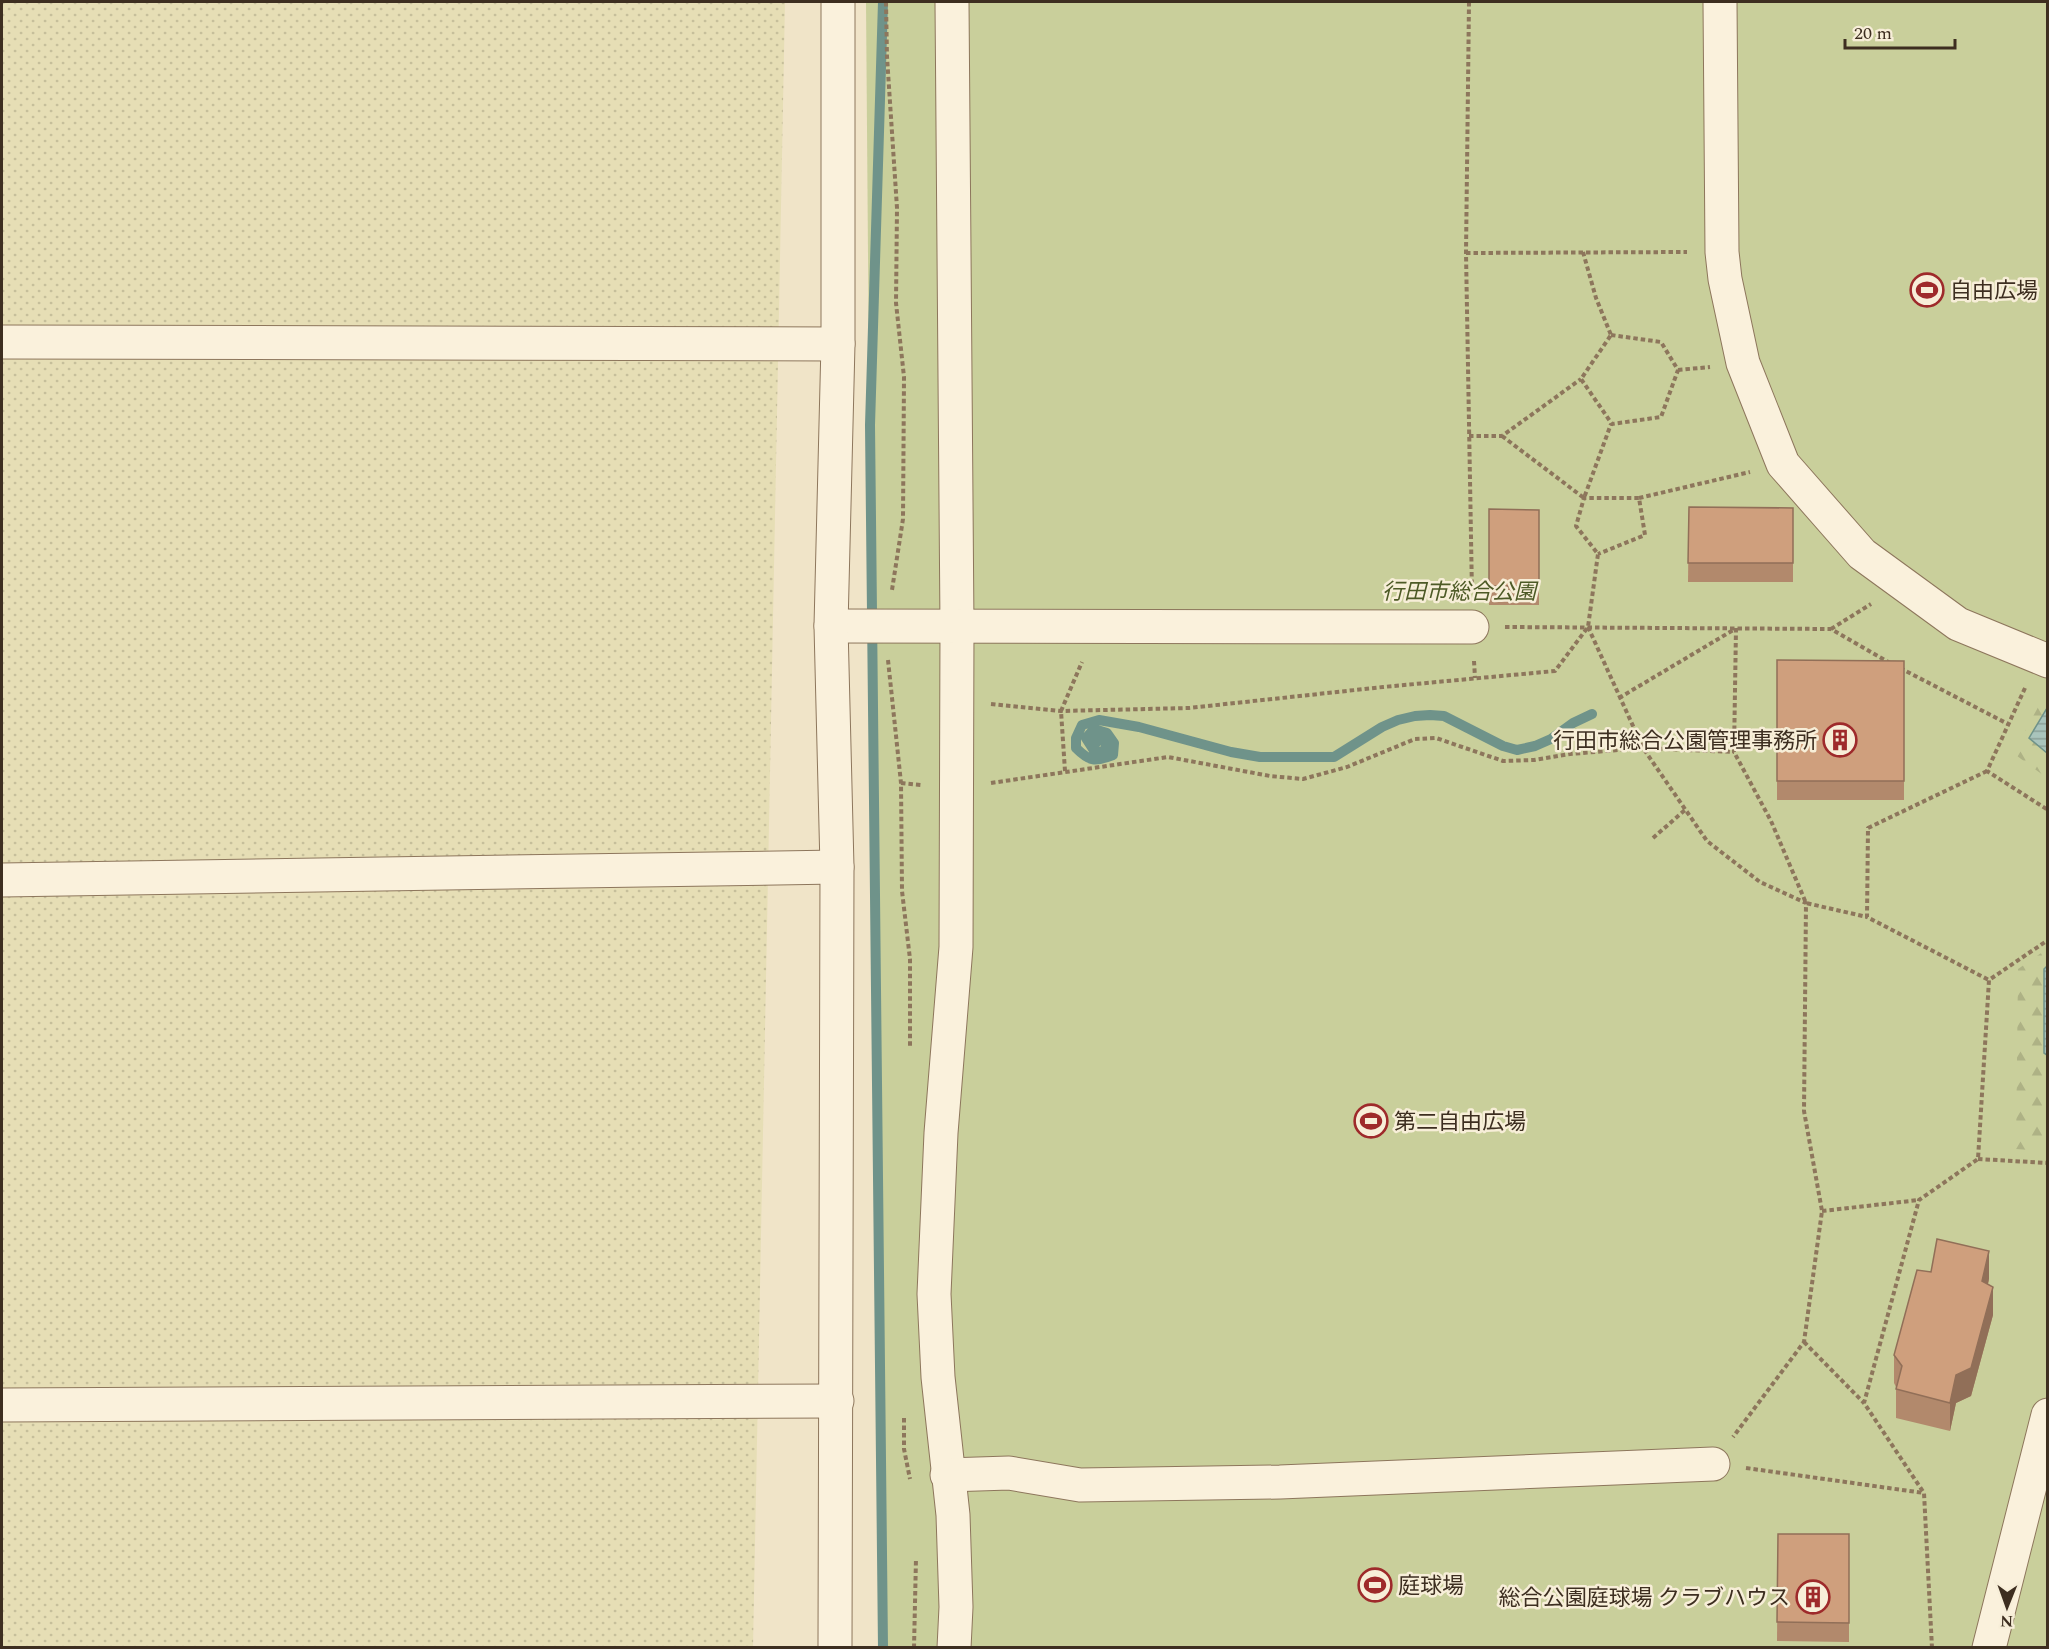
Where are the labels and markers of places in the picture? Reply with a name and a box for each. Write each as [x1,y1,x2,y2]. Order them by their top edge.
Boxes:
sports icon: 自由広場 [1909,272,1945,308]
place label: 自由広場 [1950,275,2038,308]
building icon: 行田市総合公園管理事務所 [1822,722,1858,758]
place label: 行田市総合公園管理事務所 [1553,725,1817,758]
sports icon: 第二自由広場 [1353,1103,1389,1139]
place label: 第二自由広場 [1394,1106,1526,1139]
sports icon: 庭球場 [1357,1567,1393,1603]
place label: 庭球場 [1398,1570,1464,1603]
building icon: 総合公園庭球場 クラブハウス [1795,1579,1831,1615]
place label: 総合公園庭球場 クラブハウス [1498,1582,1790,1615]

